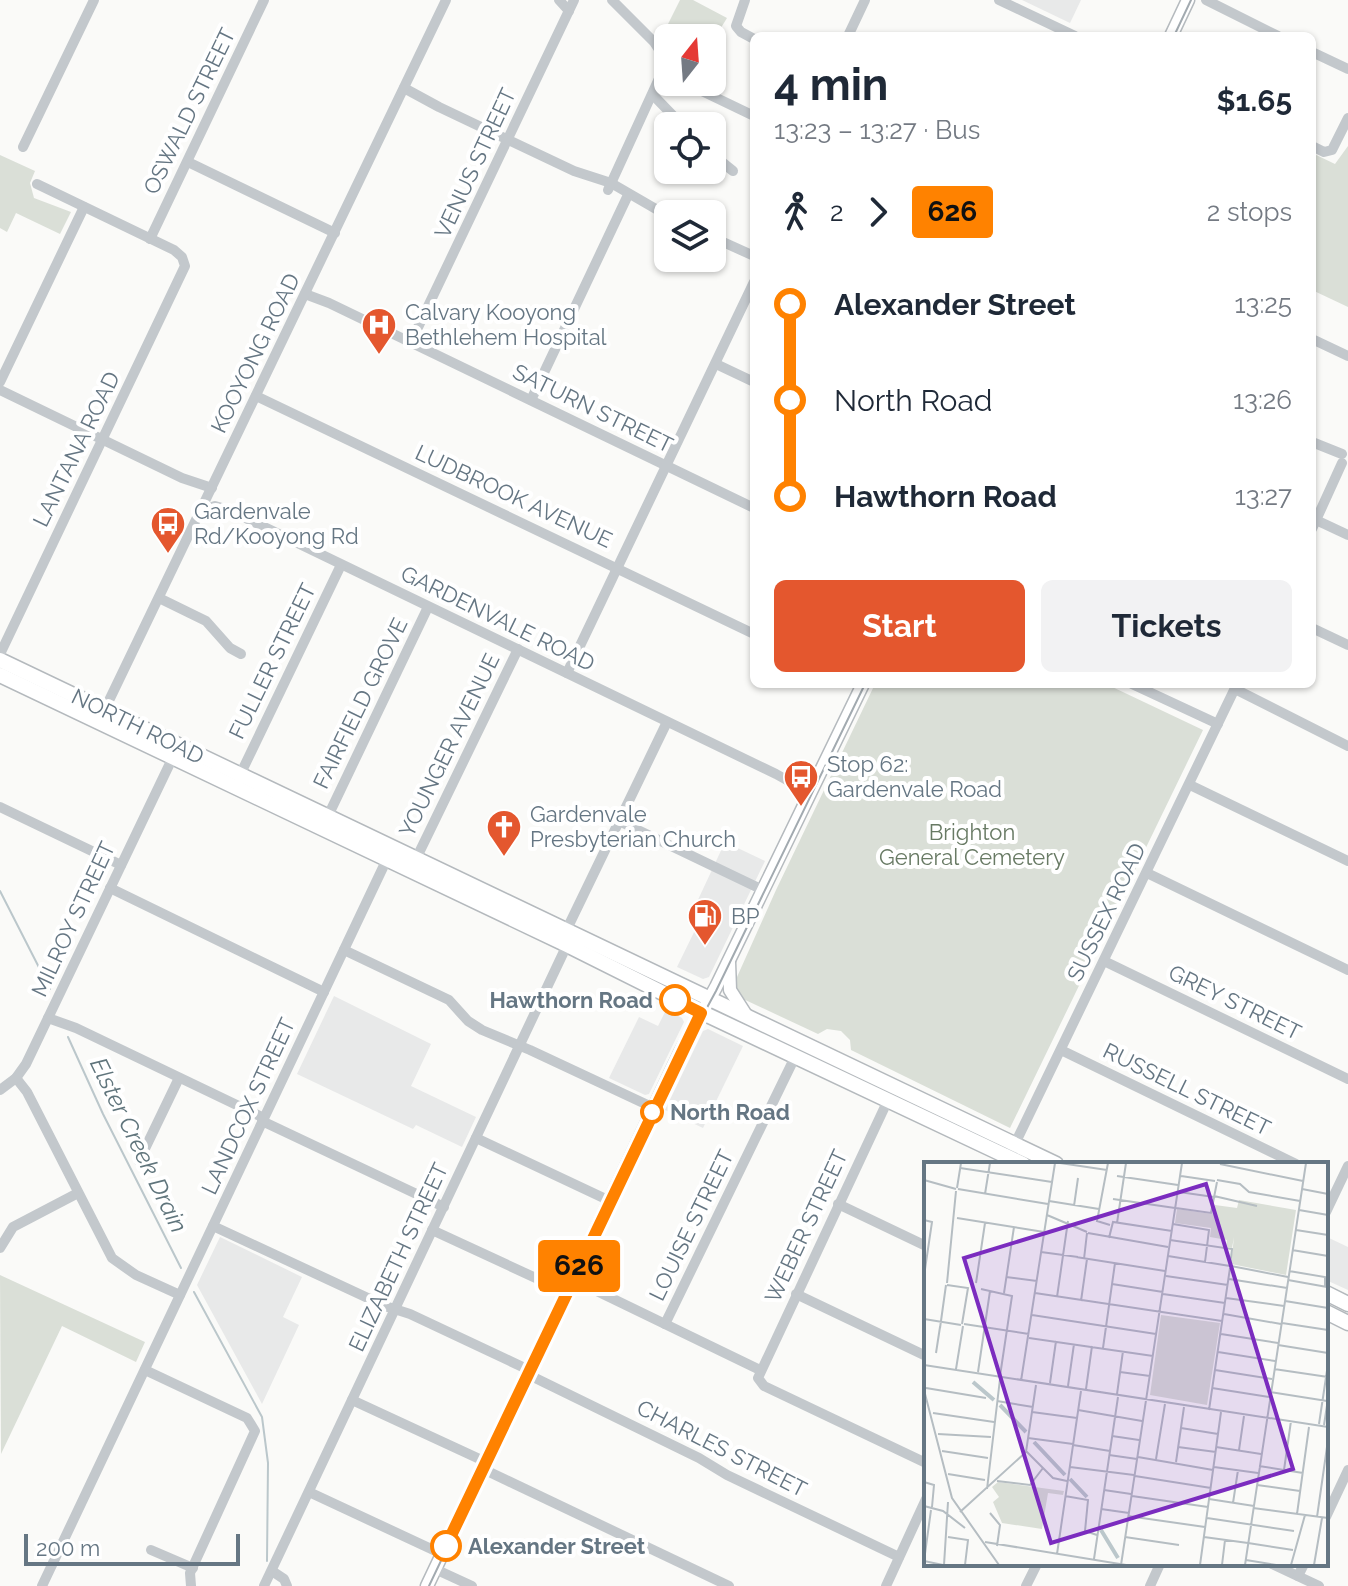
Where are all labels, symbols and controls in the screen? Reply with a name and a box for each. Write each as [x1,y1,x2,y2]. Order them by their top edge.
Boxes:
street label: OSWALD STREET [138,23,241,198]
north arrow [654,24,726,96]
map controls [654,24,726,272]
text: 4 min [774,59,888,110]
street label: VENUS STREET [429,83,521,242]
text: $1.65 [1217,83,1292,118]
button: locate [654,112,726,184]
text: 13:23 – 13:27 · Bus [774,115,980,145]
icon: walk [774,190,818,234]
icon: forward [856,190,900,234]
text: 626 [928,195,977,228]
text: 2 [830,197,844,227]
text: 2 stops [1207,197,1292,227]
button: layers [654,200,726,272]
street label: KOOYONG ROAD [205,269,305,437]
text: Alexander Street [834,287,1076,322]
text: 13:25 [1234,289,1292,319]
place label: Calvary Kooyong Bethlehem Hospital [405,299,607,350]
hospital icon: Calvary Kooyong Bethlehem Hospital [360,306,398,356]
street label: SATURN STREET [509,358,678,458]
street label: LANTANA ROAD [27,367,125,531]
text: North Road [834,383,992,418]
text: 13:26 [1233,385,1292,415]
street label: LUDBROOK AVENUE [411,439,617,553]
text: Hawthorn Road [834,479,1057,514]
text: 13:27 [1235,481,1292,511]
place label: Gardenvale Rd/Kooyong Rd [194,498,359,549]
bus stop icon: Gardenvale Rd/Kooyong Rd [149,505,187,555]
street label: GARDENVALE ROAD [397,560,599,676]
street label: FULLER STREET [223,578,321,743]
button: Start [774,580,1025,672]
button: Tickets [1041,580,1292,672]
street label: FAIRFIELD GROVE [307,613,413,793]
street label: YOUNGER AVENUE [393,649,505,841]
street label: NORTH ROAD [68,683,208,769]
place label: Stop 62: Gardenvale Road [827,751,1002,802]
bus stop icon: Stop 62: Gardenvale Road [782,758,820,808]
place label: Gardenvale Presbyterian Church [530,801,736,852]
church icon: Gardenvale Presbyterian Church [485,808,523,858]
park label: Brighton General Cemetery [879,819,1065,870]
street label: MILROY STREET [26,837,121,1001]
street label: SUSSEX ROAD [1061,839,1151,985]
fuel station icon: BP [686,897,724,947]
place label: BP [731,903,760,929]
street label: GREY STREET [1165,959,1306,1045]
marker: Hawthorn Road [660,985,690,1015]
place label: Hawthorn Road [490,987,653,1013]
street label: LANDCOX STREET [196,1013,301,1198]
street label: RUSSELL STREET [1099,1037,1275,1141]
water label: Elster Creek Drain [84,1053,194,1237]
place label: North Road [670,1099,790,1125]
marker: North Road [641,1101,663,1123]
street label: LOUISE STREET [643,1145,739,1305]
street label: WEBER STREET [759,1145,853,1307]
street label: ELIZABETH STREET [343,1158,453,1355]
inset map [924,1162,1328,1566]
line badge: 626 [533,1240,625,1292]
text: 626 [554,1249,604,1282]
street label: CHARLES STREET [633,1394,812,1502]
scale bar [24,1530,240,1566]
marker: Alexander Street [431,1531,461,1561]
place label: Alexander Street [468,1533,646,1559]
text: 200 m [36,1535,100,1561]

